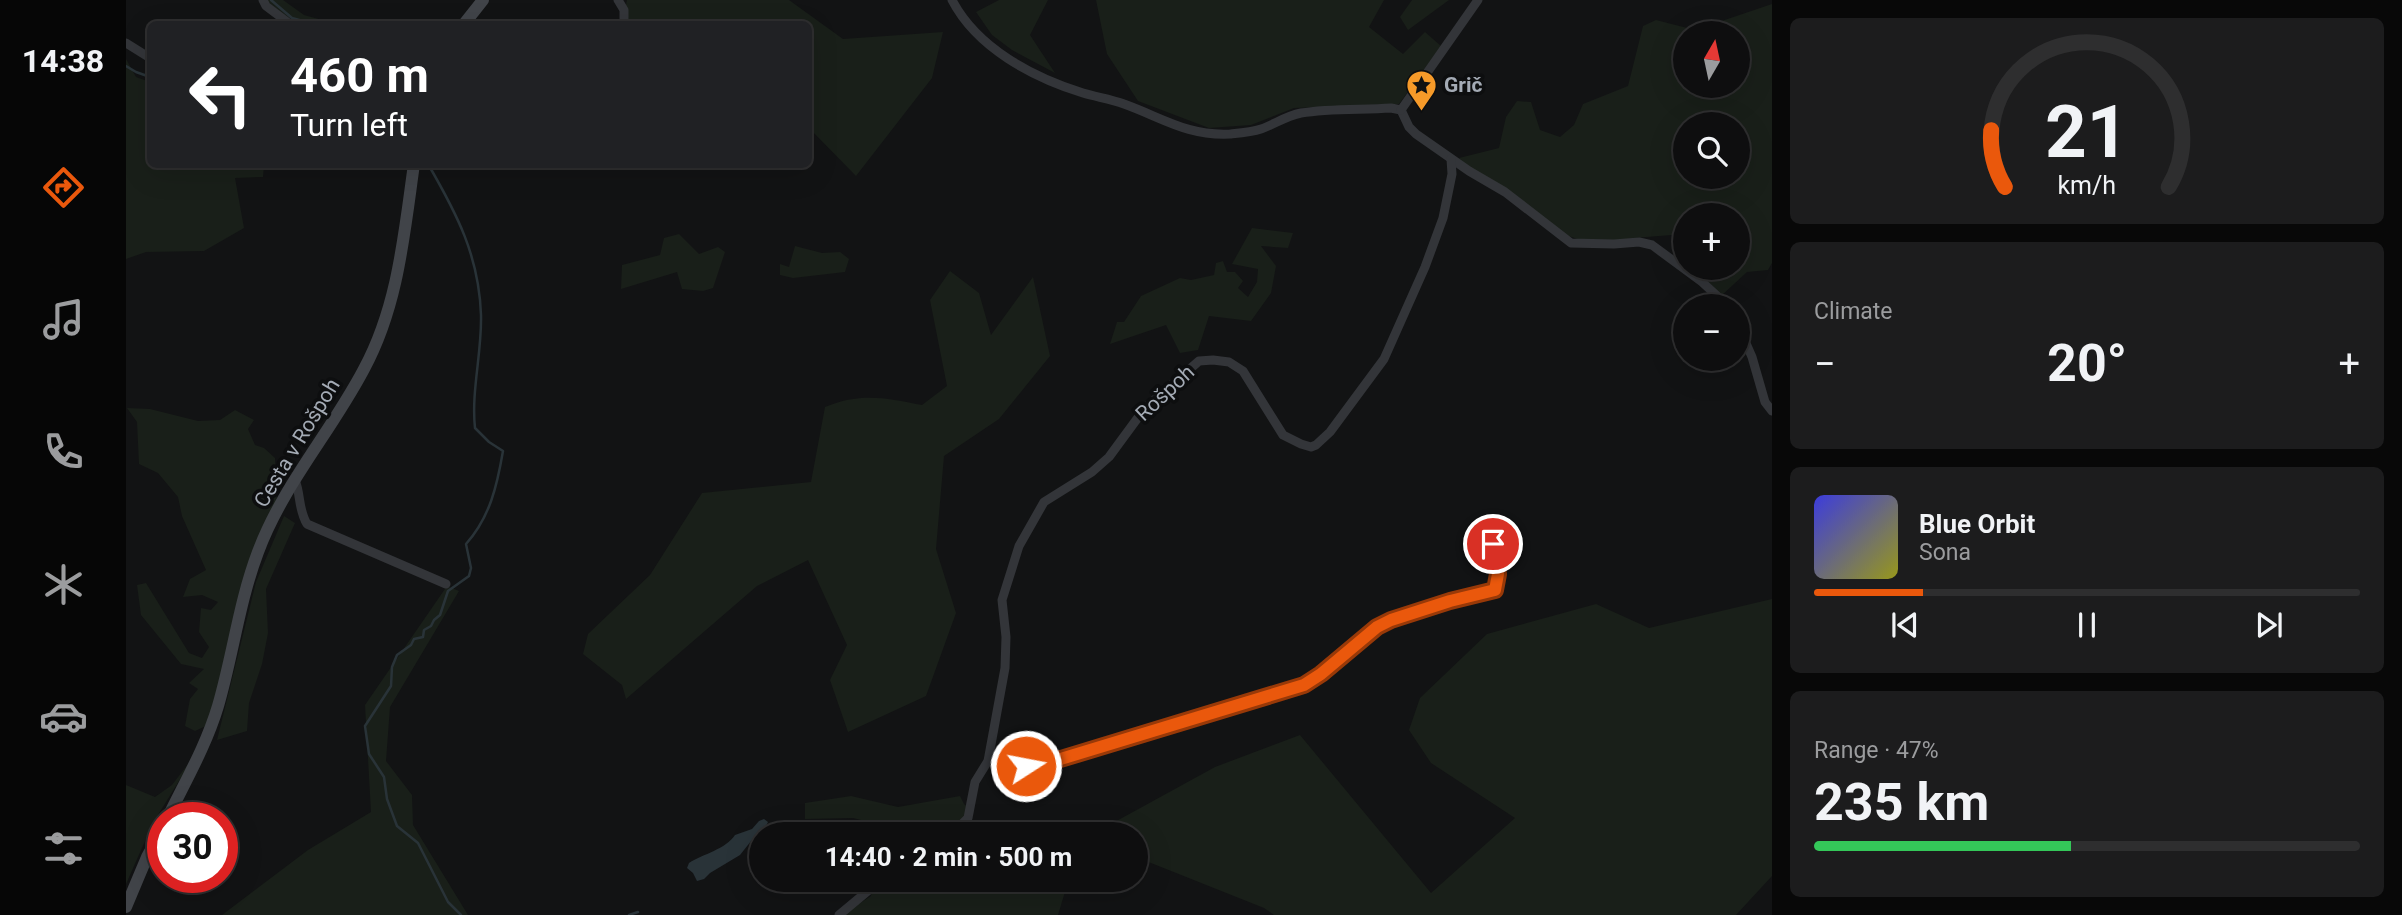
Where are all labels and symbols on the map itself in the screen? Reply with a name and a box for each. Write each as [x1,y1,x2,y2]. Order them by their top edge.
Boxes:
north arrow [1673,21,1750,98]
place icon: Grič [1404,68,1438,112]
place label: Grič [1444,73,1483,97]
street label: Rošpoh [1131,360,1199,426]
street label: Cesta v Rošpoh [249,374,345,512]
pin [1463,514,1523,574]
position arrow [989,729,1063,803]
speed limit sign: 30 [147,802,238,893]

